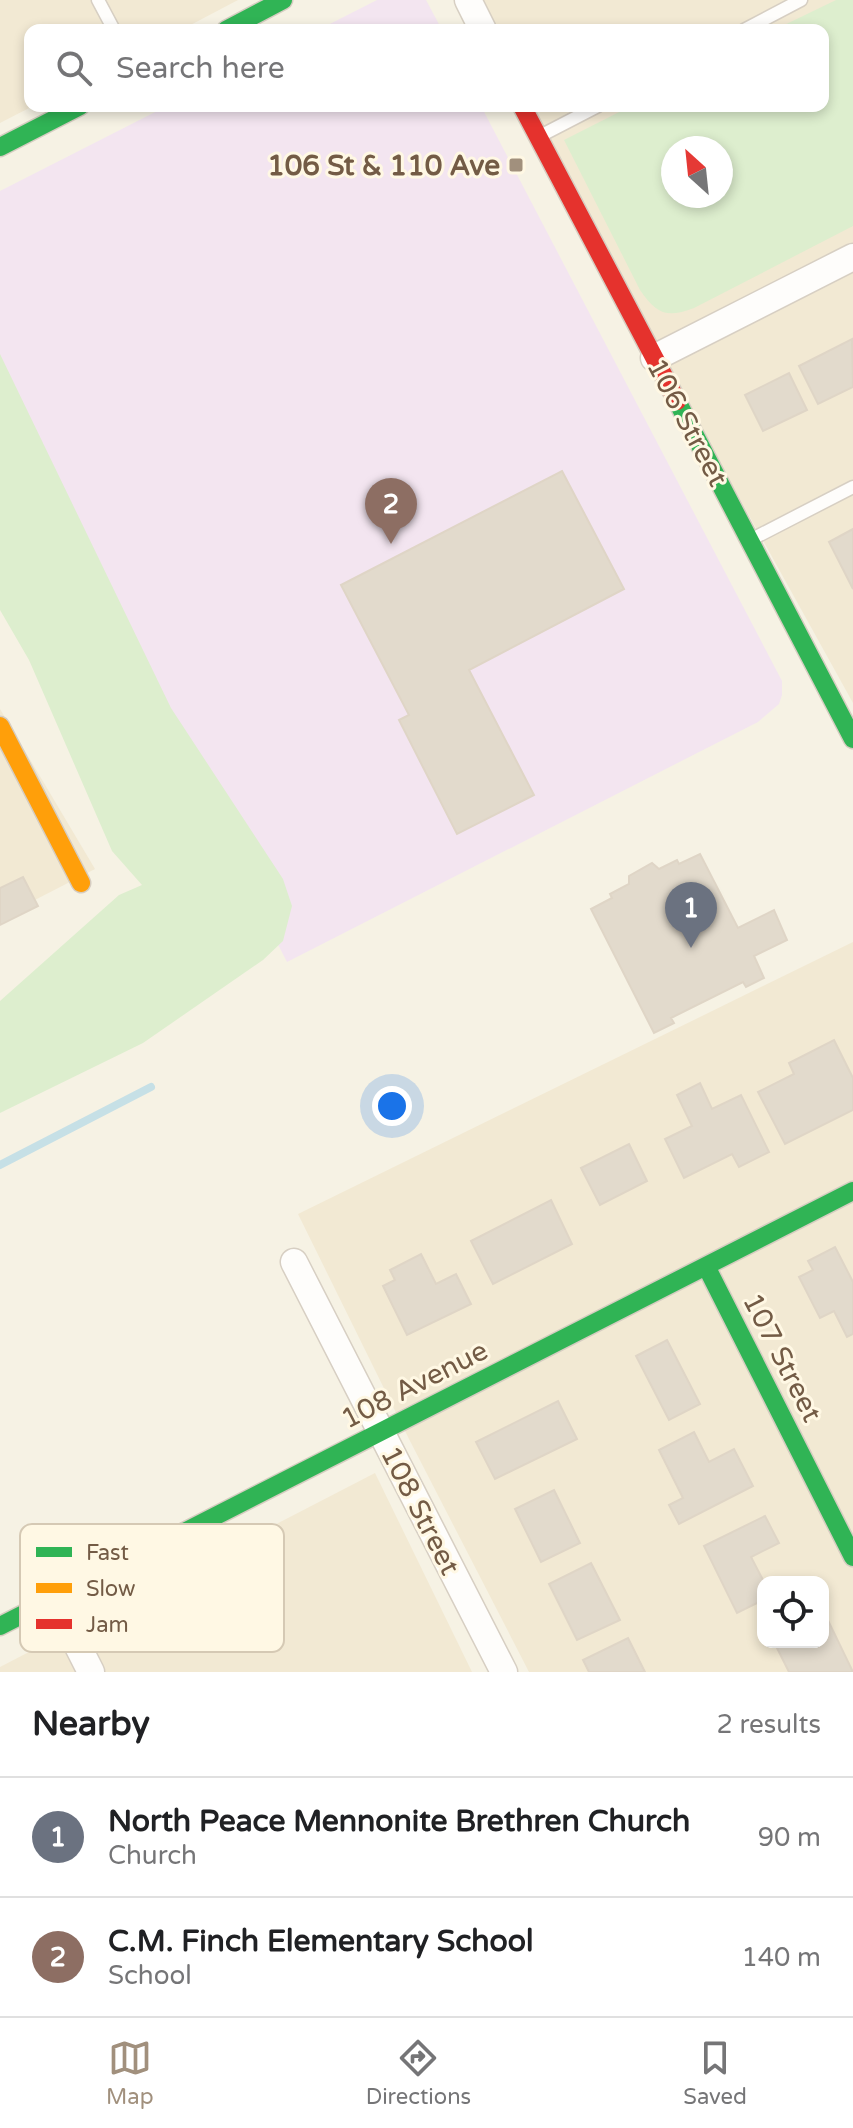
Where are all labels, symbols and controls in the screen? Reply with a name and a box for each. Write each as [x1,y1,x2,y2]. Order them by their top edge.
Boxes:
search box [24,24,829,112]
icon: search [52,46,96,90]
text: Search here [116,50,285,87]
north arrow [661,136,733,208]
place label: 106 St & 110 Ave [267,149,500,183]
marker: 106 St & 110 Ave [507,156,525,174]
street label: 106 Street [639,353,735,493]
pin: 2 [365,478,417,544]
pin: 1 [665,882,717,948]
your location [372,1086,412,1126]
street label: 107 Street [735,1287,829,1428]
street label: 108 Avenue [335,1333,494,1436]
street label: 108 Street [373,1440,467,1581]
legend [20,1524,284,1652]
text: Fast [86,1540,129,1566]
text: Slow [86,1576,136,1602]
map controls [757,1576,829,1648]
button: locate [757,1576,829,1648]
text: Jam [86,1612,129,1638]
text: Nearby [32,1704,150,1745]
text: 2 results [716,1709,821,1740]
text: North Peace Mennonite Brethren Church [108,1803,690,1840]
text: 1 [50,1822,66,1853]
text: 90 m [758,1822,821,1853]
text: Church [108,1840,197,1871]
text: C.M. Finch Elementary School [108,1923,533,1960]
text: 2 [50,1942,66,1973]
text: 140 m [741,1942,821,1973]
text: School [108,1960,192,1991]
tab: Map [106,2036,154,2110]
tab: Directions [366,2036,471,2110]
tab: Saved [683,2036,747,2110]

